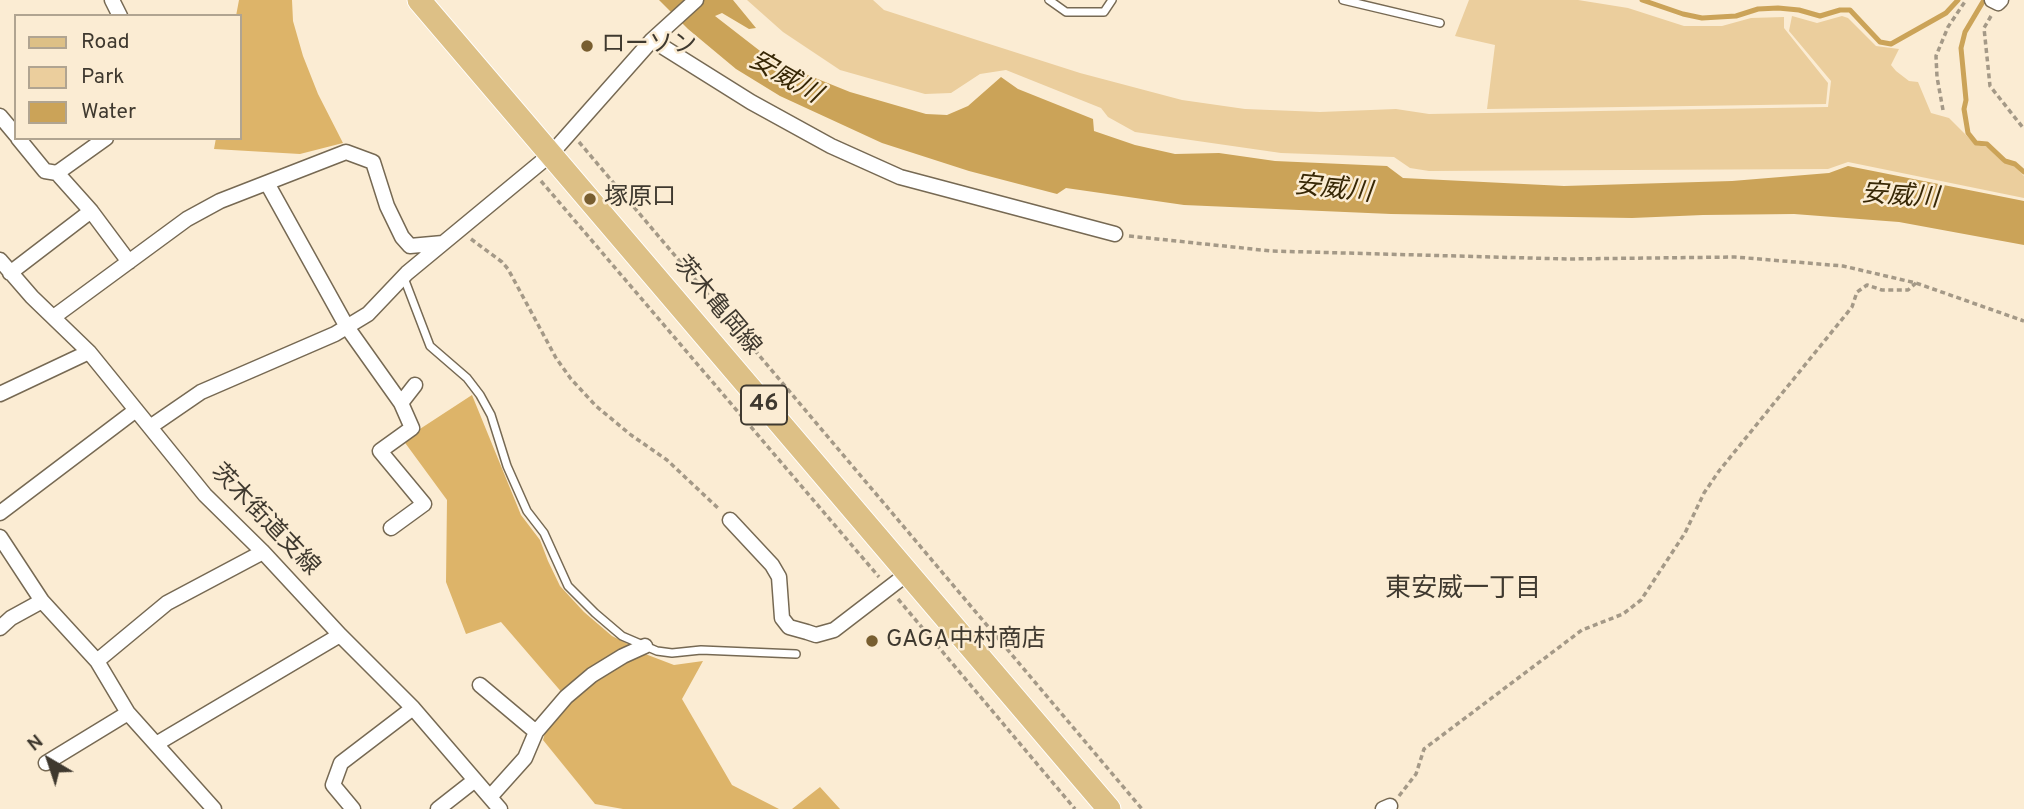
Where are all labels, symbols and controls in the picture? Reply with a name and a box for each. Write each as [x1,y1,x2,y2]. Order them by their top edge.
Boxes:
legend [14,14,242,140]
text: Road [81,29,130,56]
place label: ローソン [601,32,697,60]
marker: ローソン [579,38,595,54]
water label: 安威川 [742,46,826,112]
text: Park [81,64,124,91]
text: Water [81,99,136,126]
water label: 安威川 [1293,171,1373,211]
water label: 安威川 [1860,180,1940,216]
place label: 塚原口 [604,185,676,213]
marker: 塚原口 [582,191,598,207]
street label: 茨木亀岡線 [666,252,766,362]
road number: 46 [741,386,787,424]
street label: 茨木街道支線 [204,459,324,583]
district label: 東安威一丁目 [1385,575,1541,607]
place label: GAGA中村商店 [886,627,1046,655]
marker: GAGA中村商店 [864,633,880,649]
north arrow [14,725,84,795]
text: N [23,730,49,757]

